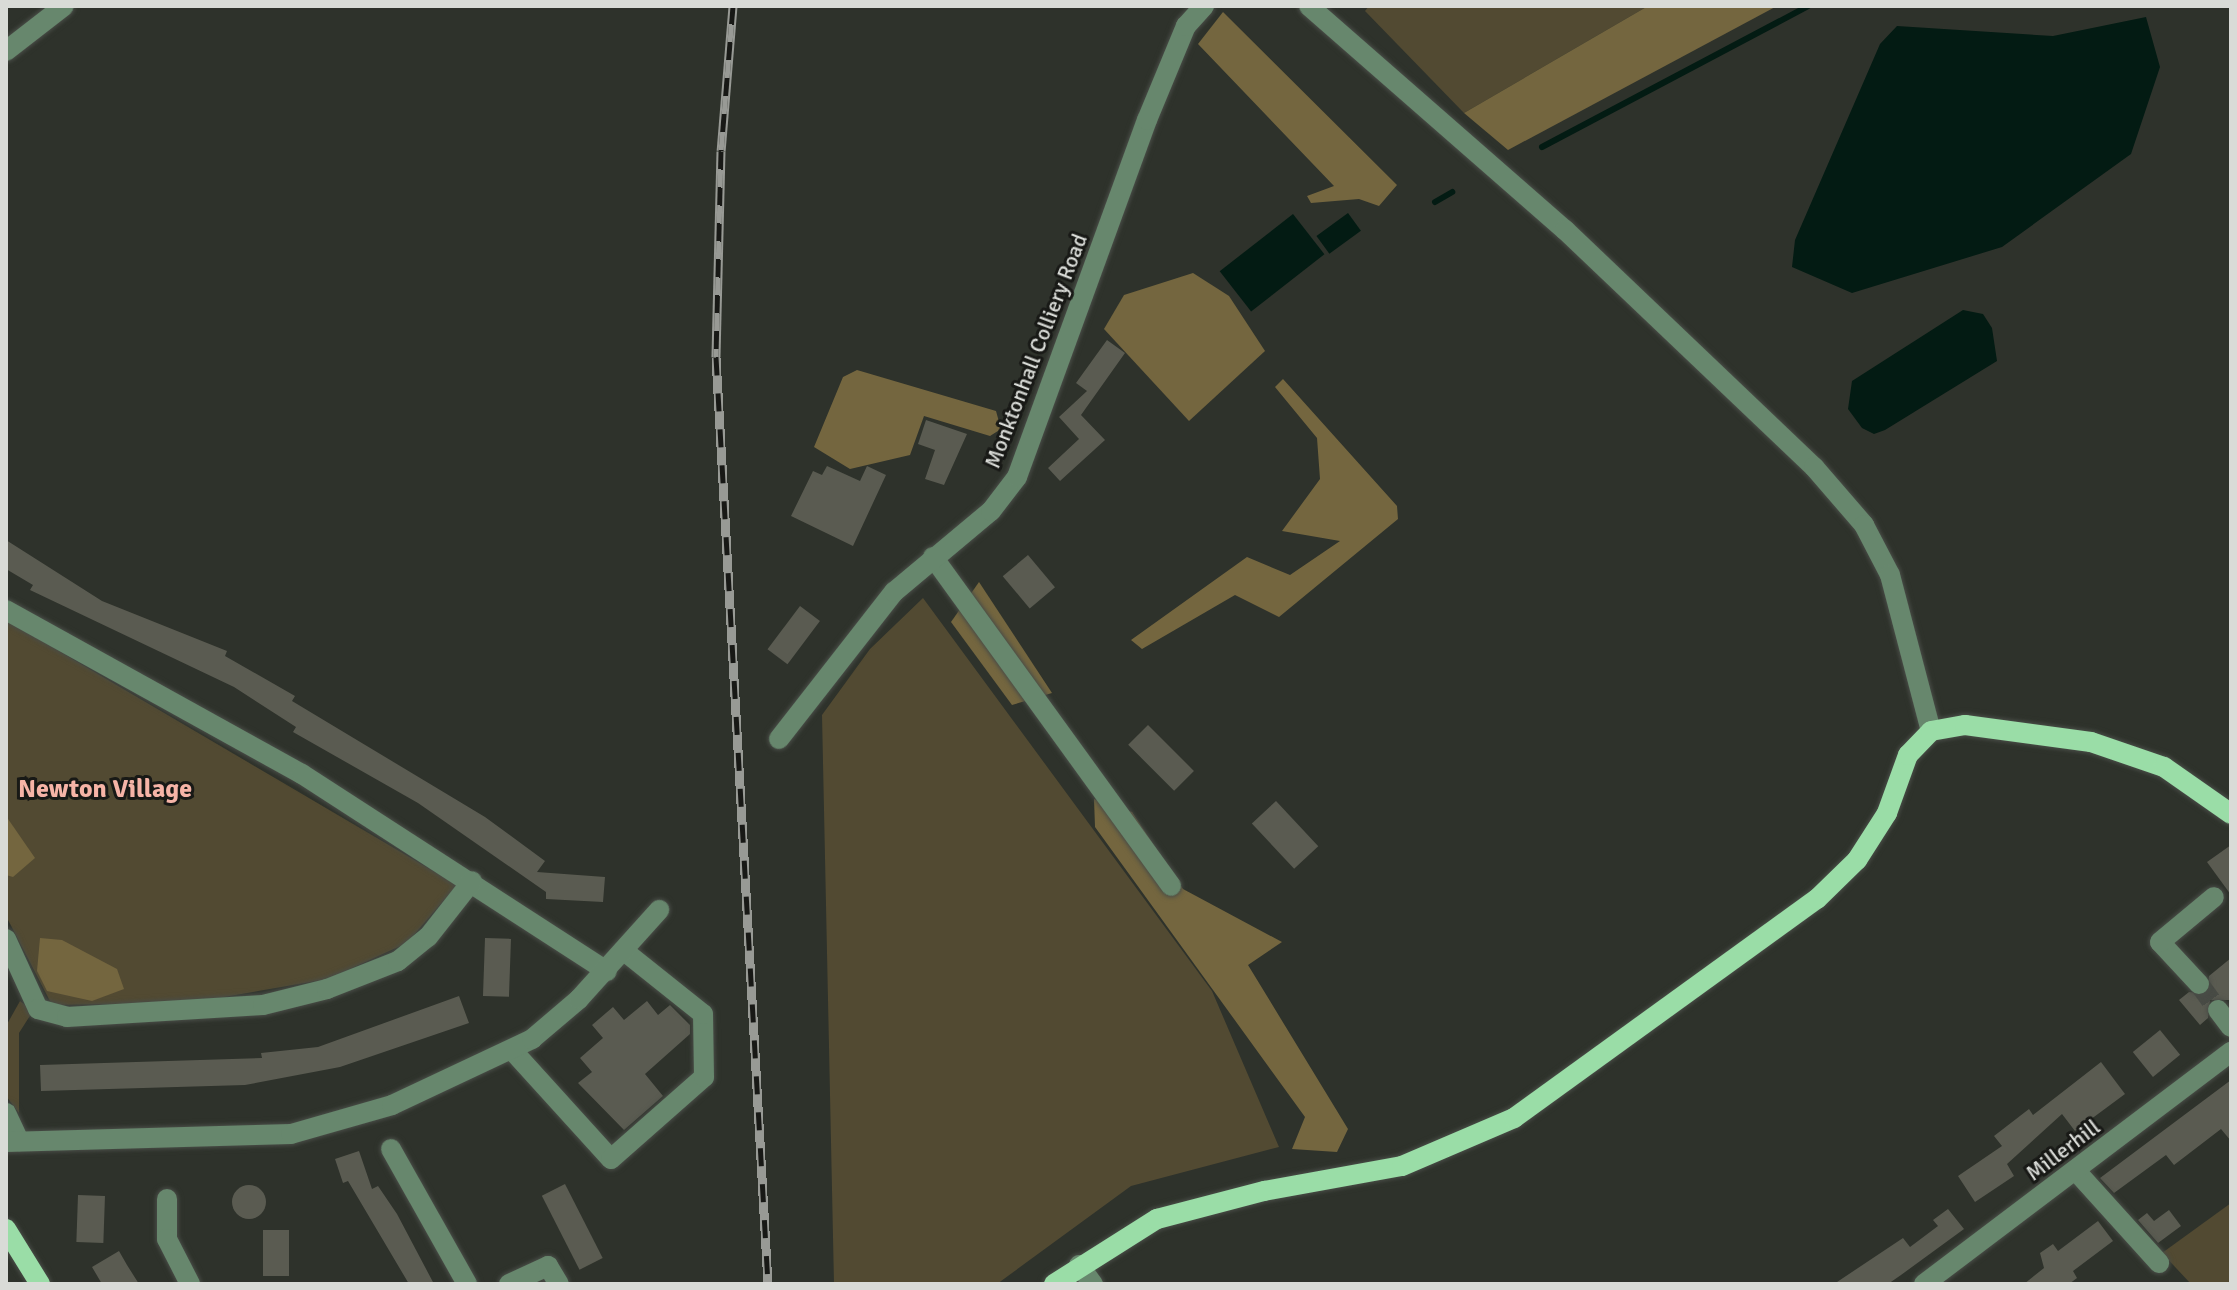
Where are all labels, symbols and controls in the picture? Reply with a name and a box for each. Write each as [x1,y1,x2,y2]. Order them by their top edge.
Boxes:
street label: Monktonhall Colliery Road [979,230,1093,472]
district label: Newton Village [18,774,192,806]
street label: Millerhill [2021,1114,2105,1186]

